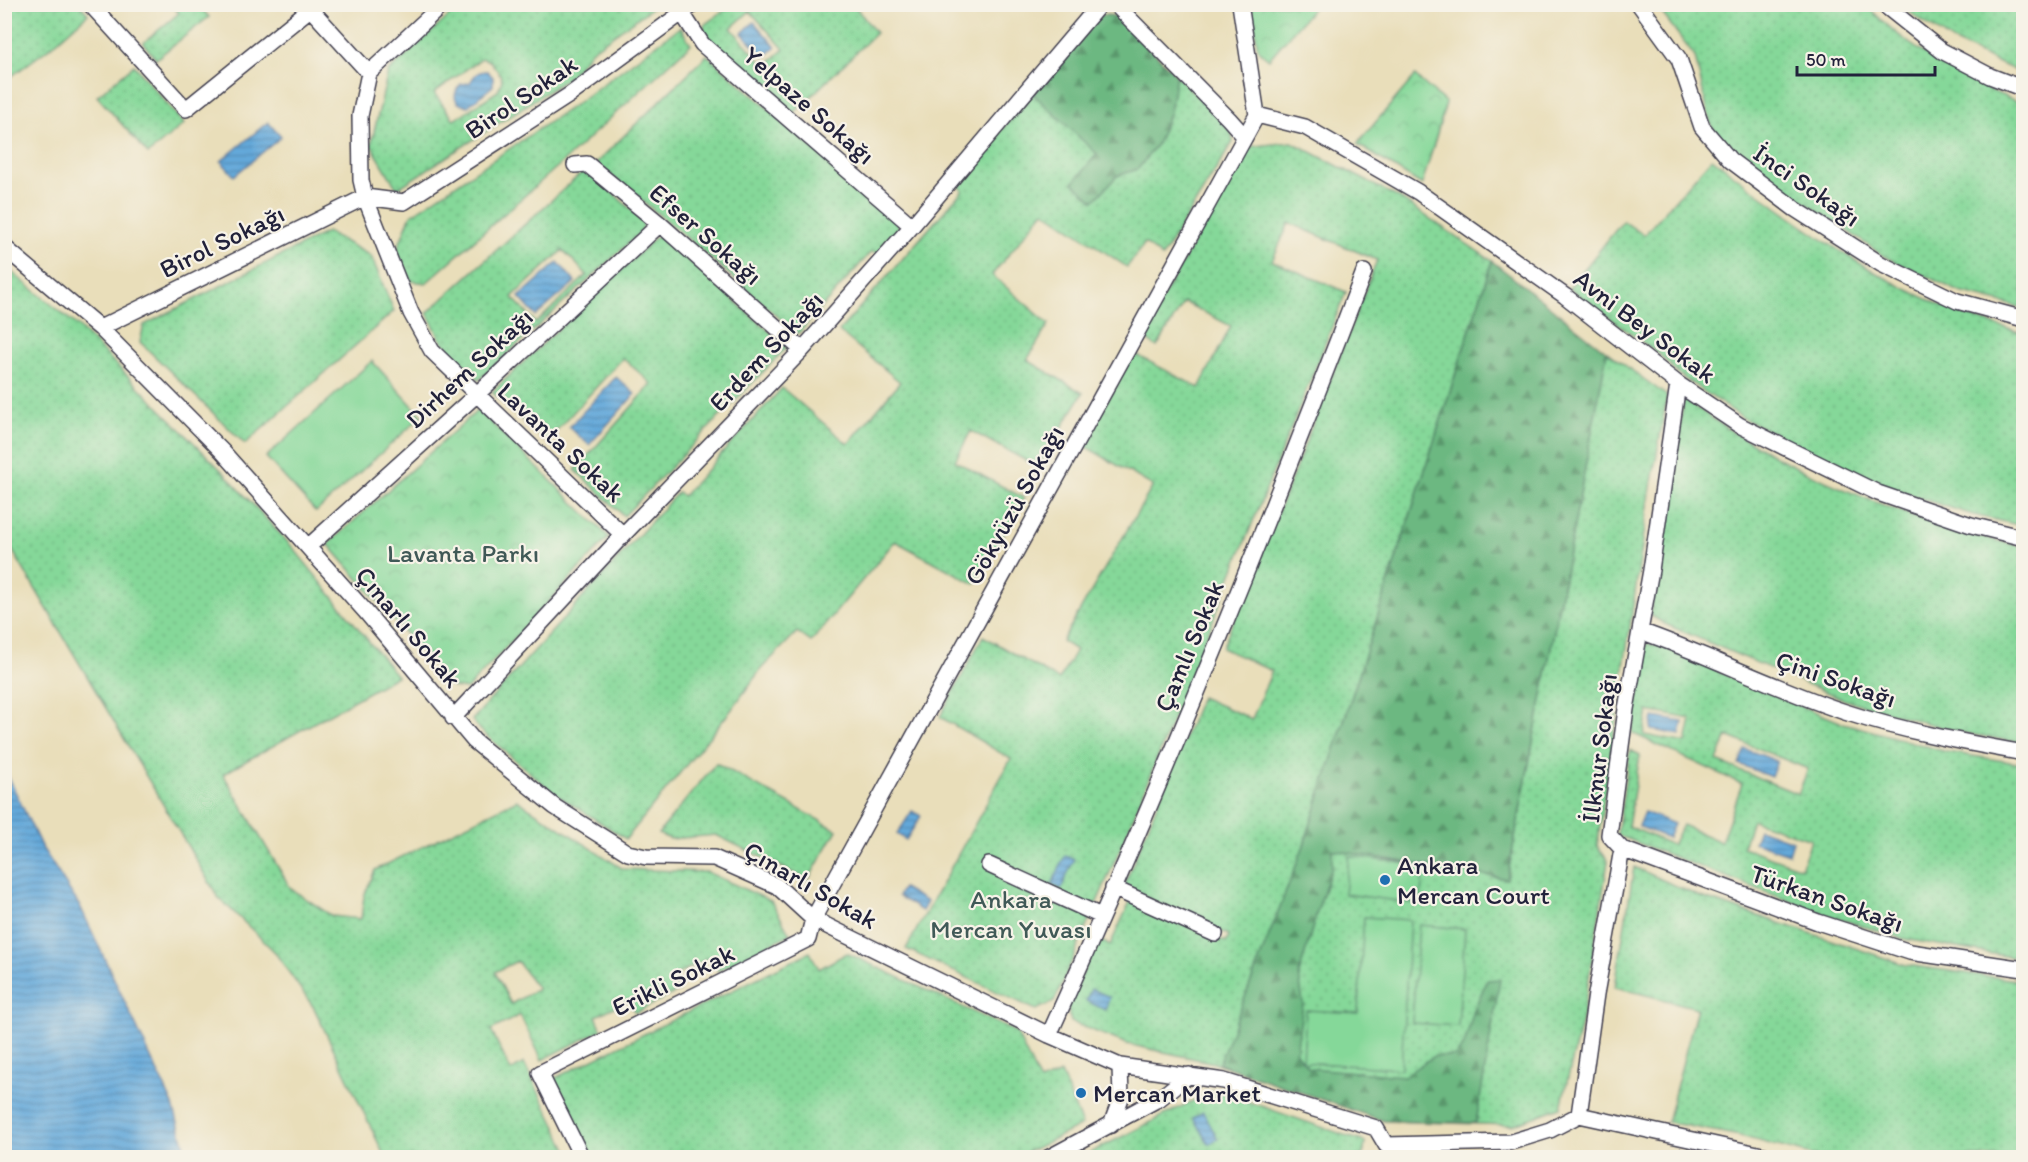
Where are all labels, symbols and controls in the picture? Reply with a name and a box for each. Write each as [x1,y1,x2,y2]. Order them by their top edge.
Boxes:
street label: Yelpaze Sokağı [736,39,882,171]
scale bar [1797,39,1935,77]
street label: Birol Sokak [459,48,584,146]
text: 50 m [1806,49,1846,71]
street label: İnci Sokağı [1747,136,1867,234]
street label: Efser Sokağı [643,176,769,292]
street label: Birol Sokağı [154,197,290,285]
street label: Avni Bey Sokak [1567,262,1723,390]
street label: Erdem Sokağı [702,284,830,418]
street label: Dirhem Sokağı [399,301,539,435]
street label: Lavanta Sokak [491,375,631,509]
street label: Gökyüzü Sokağı [957,420,1071,590]
park label: Lavanta Parkı [387,537,539,569]
street label: Çınarlı Sokak [349,560,469,694]
street label: Çamlı Sokak [1147,576,1231,716]
street label: Çini Sokağı [1772,643,1900,715]
street label: İlknur Sokağı [1574,672,1624,824]
street label: Çınarlı Sokak [739,834,883,936]
place label: Ankara Mercan Court [1397,849,1550,911]
street label: Türkan Sokağı [1746,857,1908,939]
marker: Ankara Mercan Court [1378,873,1392,887]
park label: Ankara Mercan Yuvası [930,883,1092,945]
street label: Erikli Sokak [606,937,740,1023]
place label: Mercan Market [1093,1077,1261,1109]
marker: Mercan Market [1074,1086,1088,1100]

